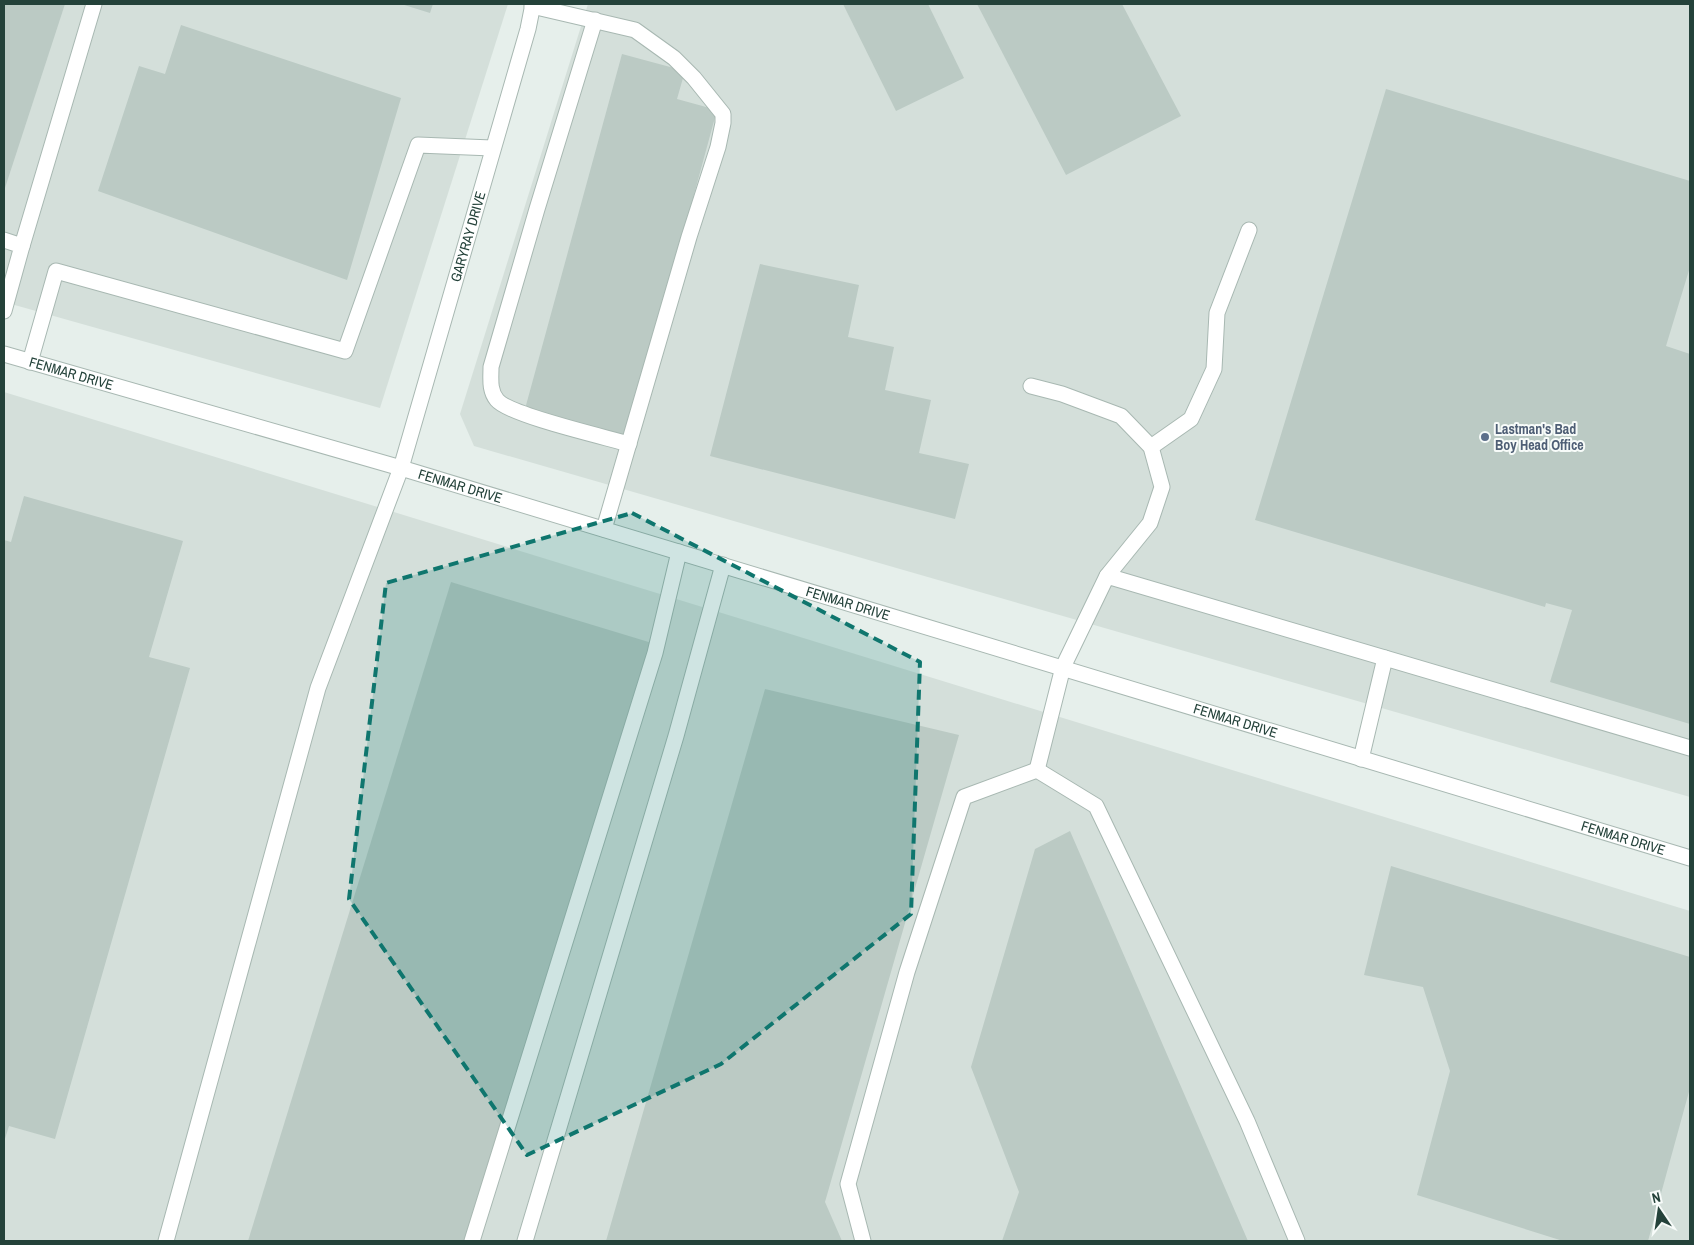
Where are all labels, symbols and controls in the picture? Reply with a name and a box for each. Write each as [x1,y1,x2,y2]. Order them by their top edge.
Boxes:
street label: GARYRAY DRIVE [446,189,490,284]
street label: FENMAR DRIVE [27,353,116,394]
place label: Lastman's Bad Boy Head Office [1495,420,1584,454]
marker: Lastman's Bad Boy Head Office [1479,431,1491,443]
street label: FENMAR DRIVE [416,465,504,507]
street label: FENMAR DRIVE [804,582,892,624]
street label: FENMAR DRIVE [1191,699,1280,742]
street label: FENMAR DRIVE [1579,817,1667,859]
north arrow [1634,1185,1684,1235]
text: N [1650,1188,1662,1207]

